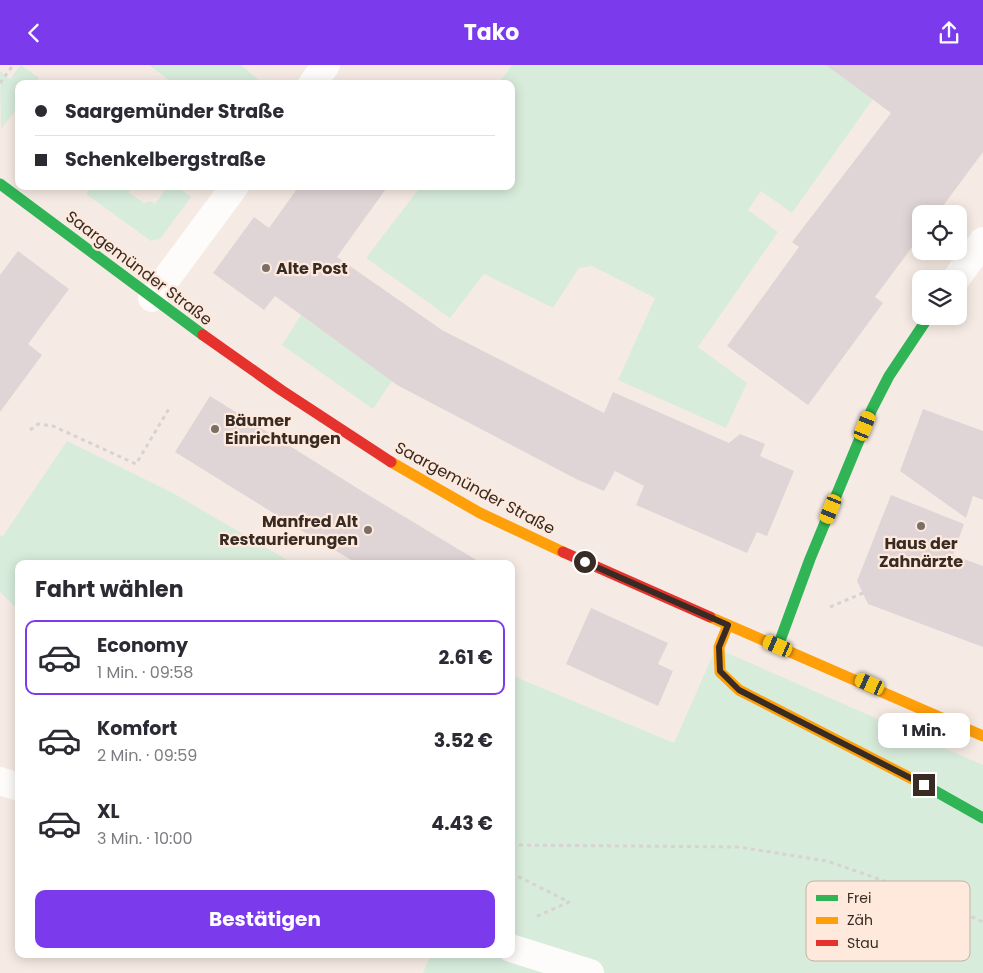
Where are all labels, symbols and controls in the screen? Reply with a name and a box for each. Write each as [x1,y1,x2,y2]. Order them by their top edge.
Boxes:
text: Tako [464,17,519,48]
icon: back [20,19,48,47]
icon: share [935,19,963,47]
text: Saargemünder Straße [65,98,284,125]
text: Schenkelbergstraße [65,146,266,173]
street label: Saargemünder Straße [61,205,217,331]
map controls [912,205,967,325]
button: locate [912,205,967,260]
place label: Alte Post [276,257,348,280]
marker: Alte Post [260,262,272,274]
button: layers [912,270,967,325]
place label: Bäumer Einrichtungen [225,409,341,450]
car [852,409,877,443]
marker: Bäumer Einrichtungen [209,423,221,435]
street label: Saargemünder Straße [391,436,559,540]
car [818,492,843,526]
place label: Manfred Alt Restaurierungen [219,510,358,551]
marker: Haus der Zahnärzte [915,520,927,532]
marker: Manfred Alt Restaurierungen [362,524,374,536]
place label: Haus der Zahnärzte [879,532,963,573]
route start [574,551,596,573]
text: Fahrt wählen [35,574,184,605]
text: Economy [97,632,188,659]
car [761,633,794,659]
icon: car [37,635,82,680]
text: 2.61 € [438,644,493,671]
text: 1 Min. · 09:58 [97,661,193,684]
car [853,671,886,697]
callout: 1 Min. [878,713,970,747]
text: Komfort [97,715,177,742]
icon: car [37,718,82,763]
text: 1 Min. [902,719,946,742]
text: 3.52 € [434,727,493,754]
text: 2 Min. · 09:59 [97,744,197,767]
route end [913,774,935,796]
text: XL [97,798,120,825]
icon: car [37,801,82,846]
text: 4.43 € [431,810,493,837]
text: 3 Min. · 10:00 [97,827,193,850]
legend [806,881,970,961]
text: Frei [847,888,871,908]
button: Bestätigen [35,890,495,948]
text: Zäh [847,910,873,930]
text: Stau [847,933,879,953]

